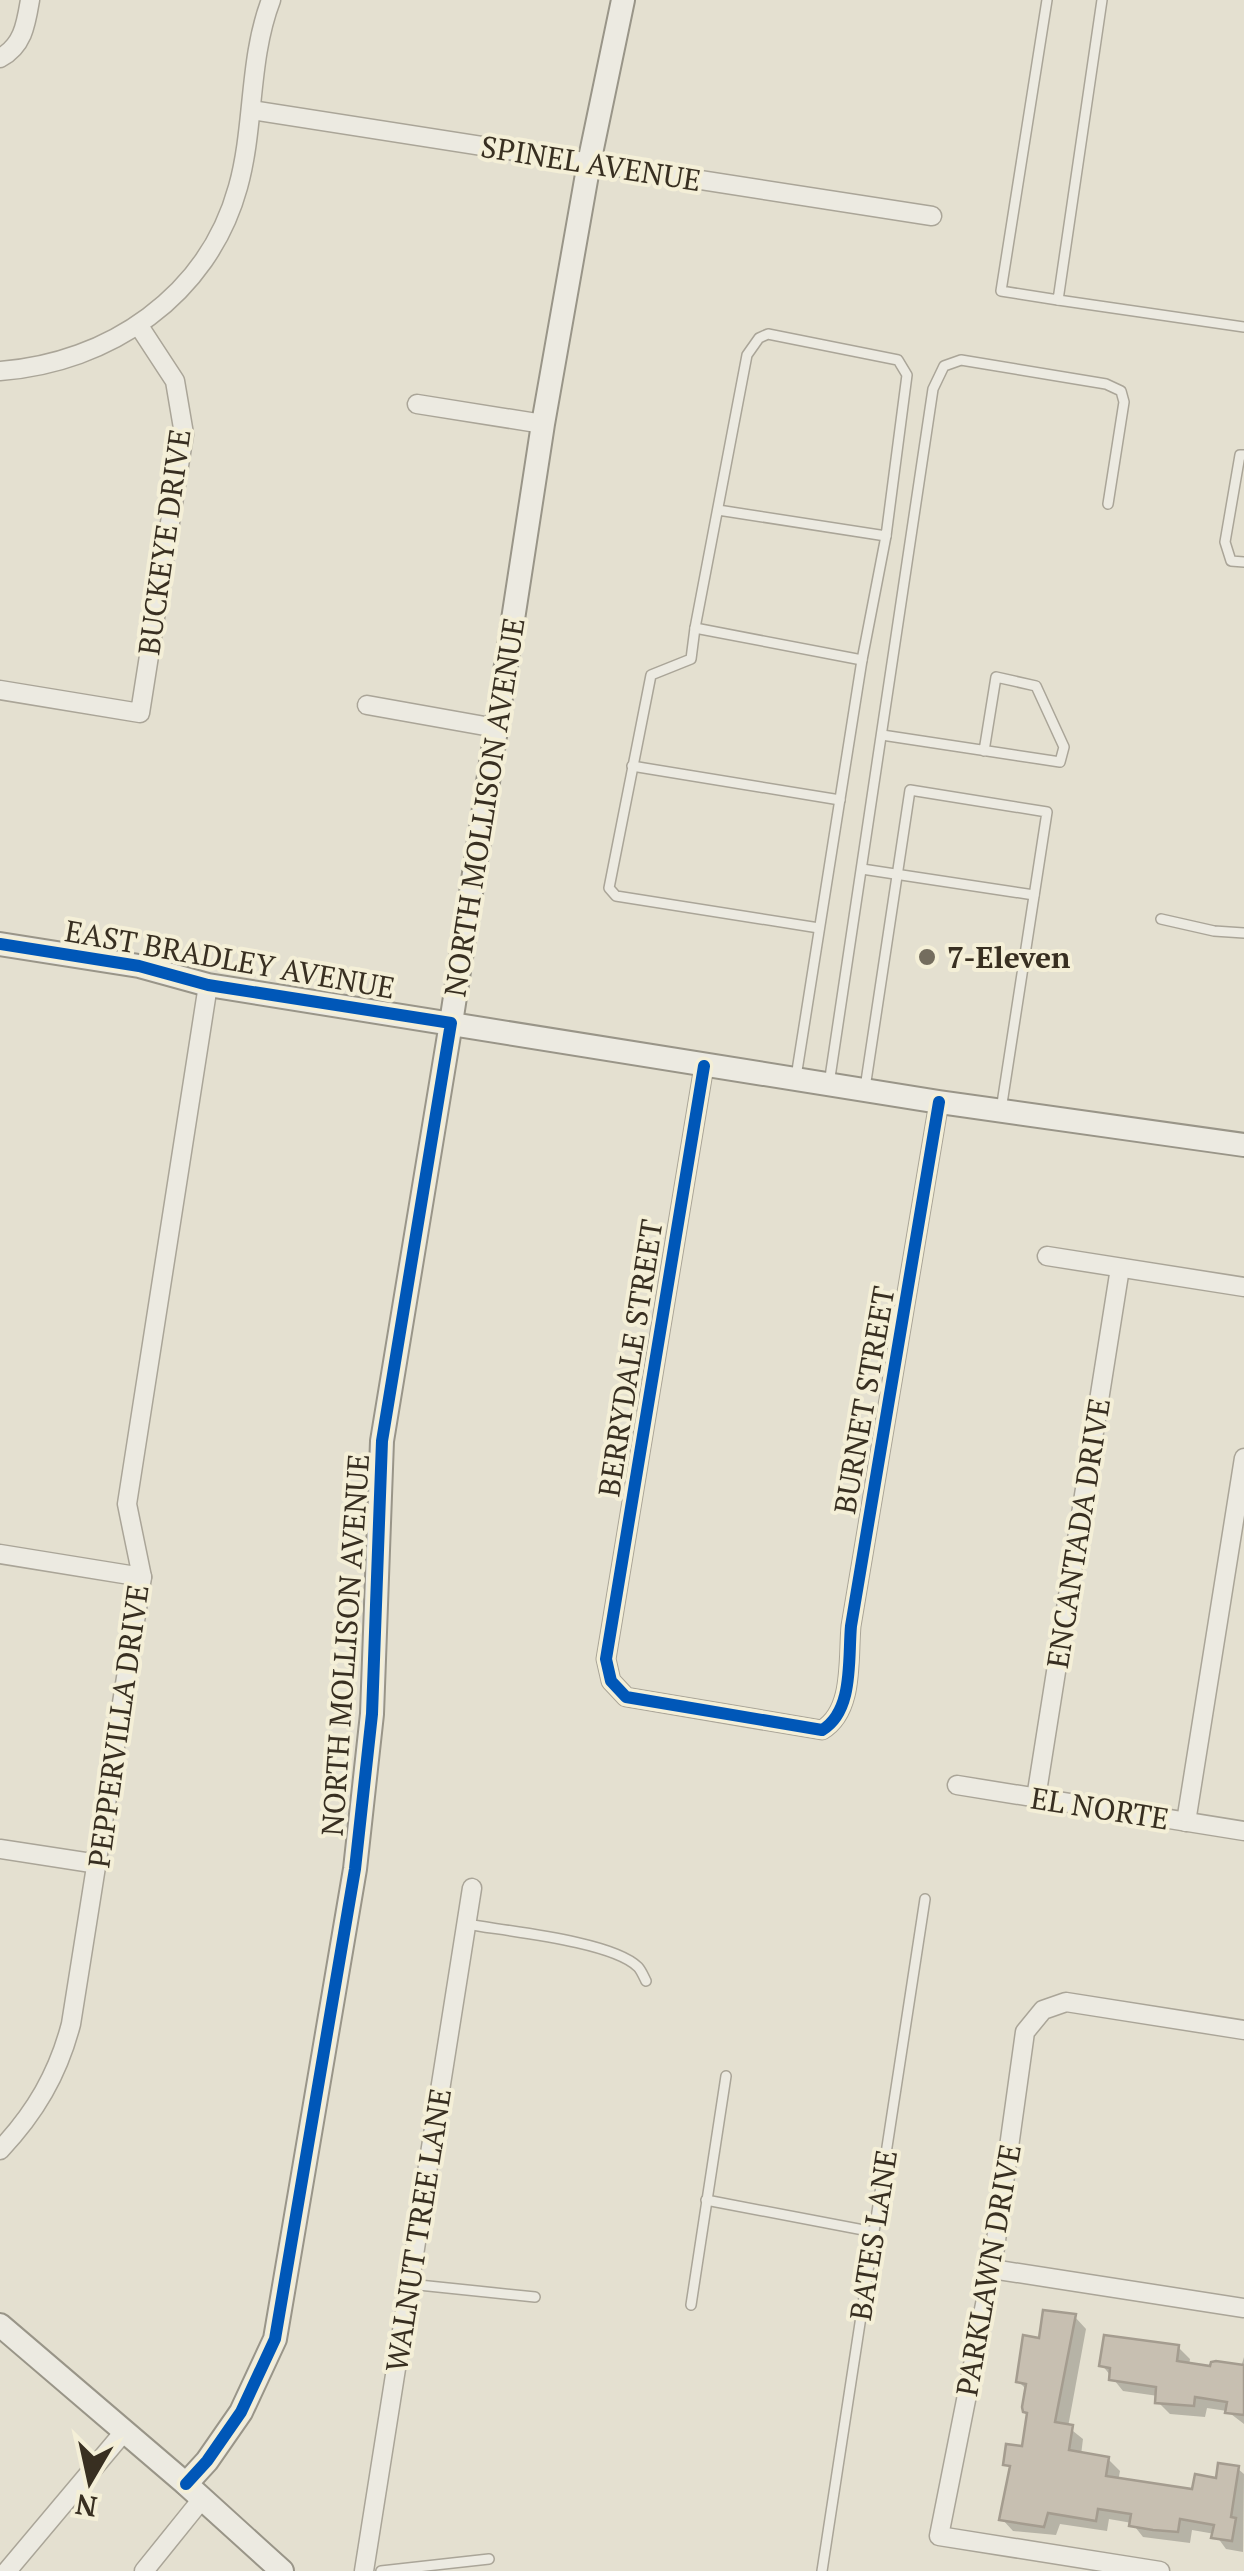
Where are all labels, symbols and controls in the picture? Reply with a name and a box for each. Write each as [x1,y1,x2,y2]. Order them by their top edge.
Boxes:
street label: SPINEL AVENUE [478,126,704,200]
street label: BUCKEYE DRIVE [128,426,200,658]
street label: NORTH MOLLISON AVENUE [434,615,534,999]
street label: EAST BRADLEY AVENUE [62,910,398,1008]
place label: 7-Eleven [947,937,1070,977]
marker: 7-Eleven [916,946,938,968]
street label: BERRYDALE STREET [588,1217,672,1499]
street label: BURNET STREET [824,1283,904,1517]
street label: ENCANTADA DRIVE [1037,1395,1119,1671]
street label: NORTH MOLLISON AVENUE [312,1453,378,1837]
street label: PEPPERVILLA DRIVE [78,1582,158,1870]
street label: EL NORTE [1028,1777,1172,1839]
street label: WALNUT TREE LANE [376,2085,460,2375]
street label: PARKLAWN DRIVE [946,2141,1030,2399]
street label: BATES LANE [840,2147,906,2323]
north arrow [40,2431,140,2531]
text: N [73,2486,99,2526]

